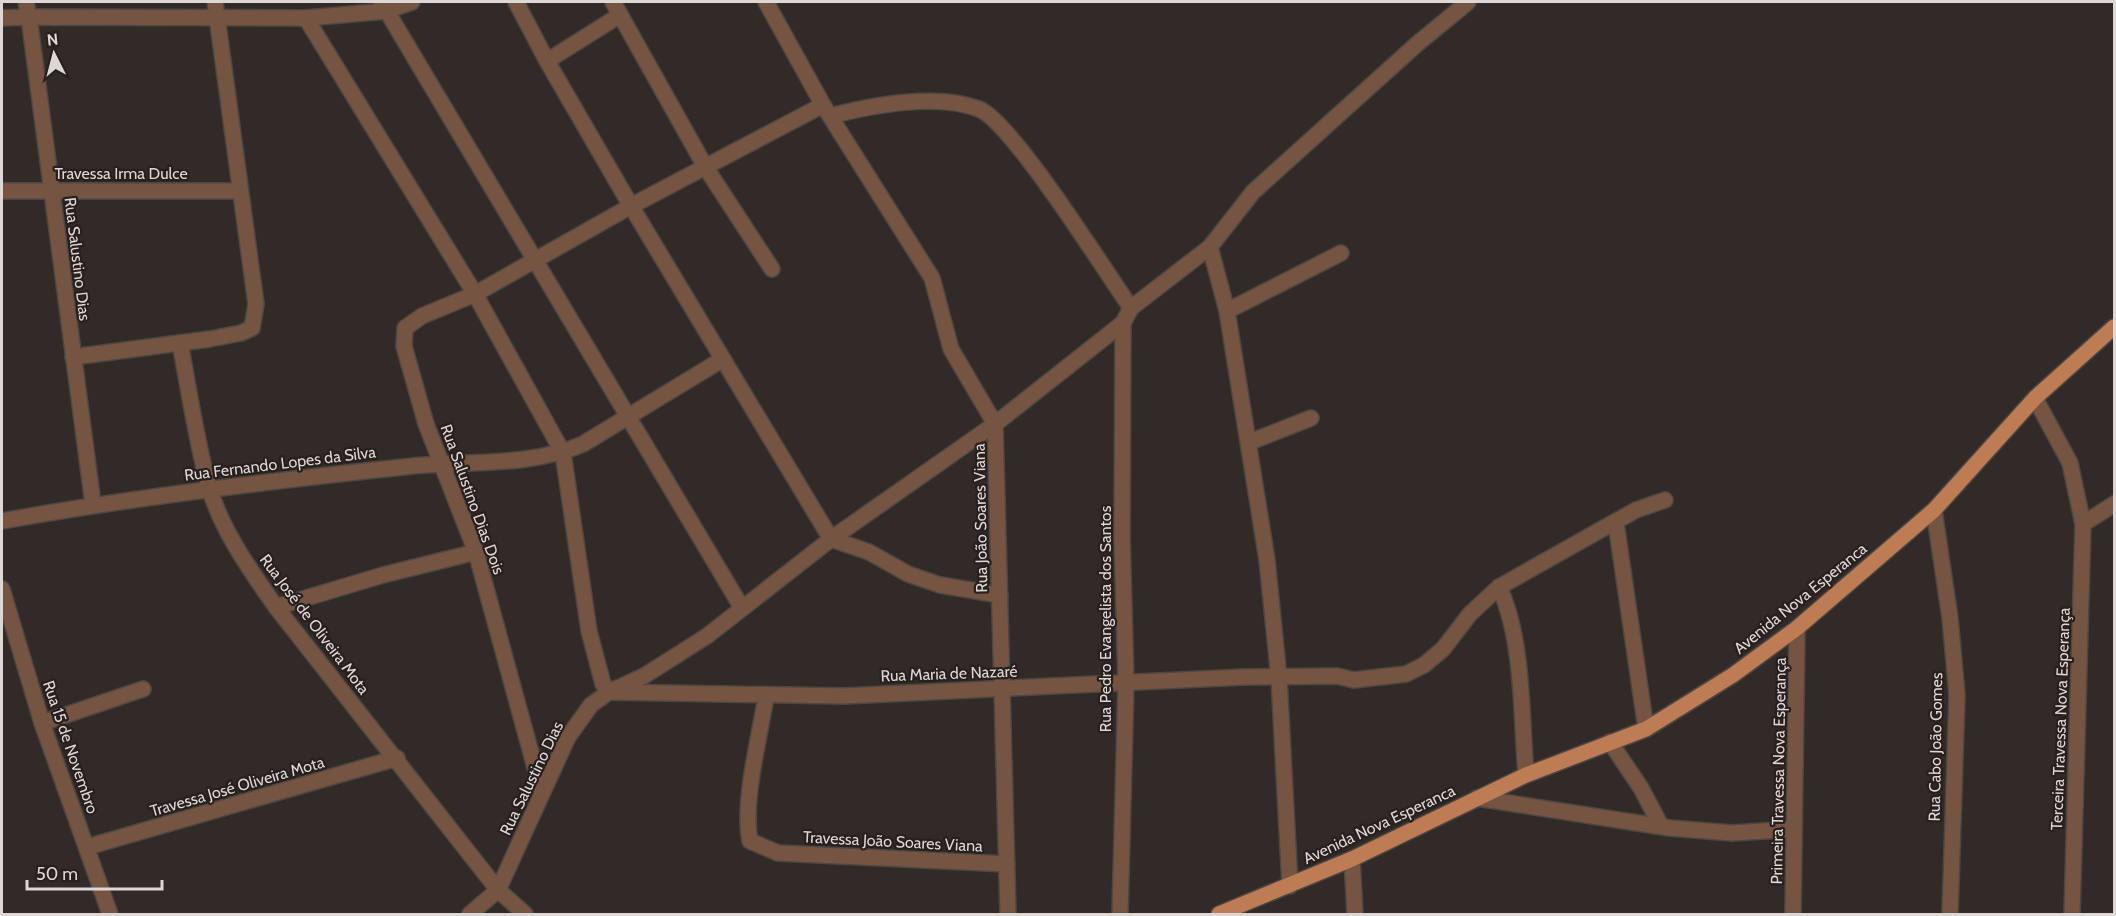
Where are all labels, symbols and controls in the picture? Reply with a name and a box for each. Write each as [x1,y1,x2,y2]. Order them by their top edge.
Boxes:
north arrow [24,24,84,84]
text: N [46,30,59,50]
street label: Travessa Irma Dulce [54,164,188,183]
street label: Rua Salustino Dias [61,196,95,322]
street label: Rua Salustino Dias Dois [437,422,509,577]
street label: Rua Fernando Lopes da Silva [183,442,377,485]
street label: Rua João Soares Viana [970,443,991,593]
street label: Rua Pedro Evangelista dos Santos [1096,505,1115,732]
street label: Avenida Nova Esperanca [1730,539,1871,658]
street label: Rua José de Oliveira Mota [256,551,374,698]
street label: Terceira Travessa Nova Esperança [2047,607,2074,831]
street label: Primeira Travessa Nova Esperança [1767,657,1790,885]
street label: Rua Maria de Nazaré [880,662,1018,685]
street label: Rua Cabo João Gomes [1925,672,1946,822]
street label: Rua 15 de Novembro [39,678,102,816]
street label: Rua Salustino Dias [496,718,567,838]
street label: Travessa José Oliveira Mota [148,752,327,820]
street label: Avenida Nova Esperanca [1300,781,1459,868]
street label: Travessa João Soares Viana [803,827,984,856]
scale bar [27,853,162,891]
text: 50 m [36,863,78,885]

